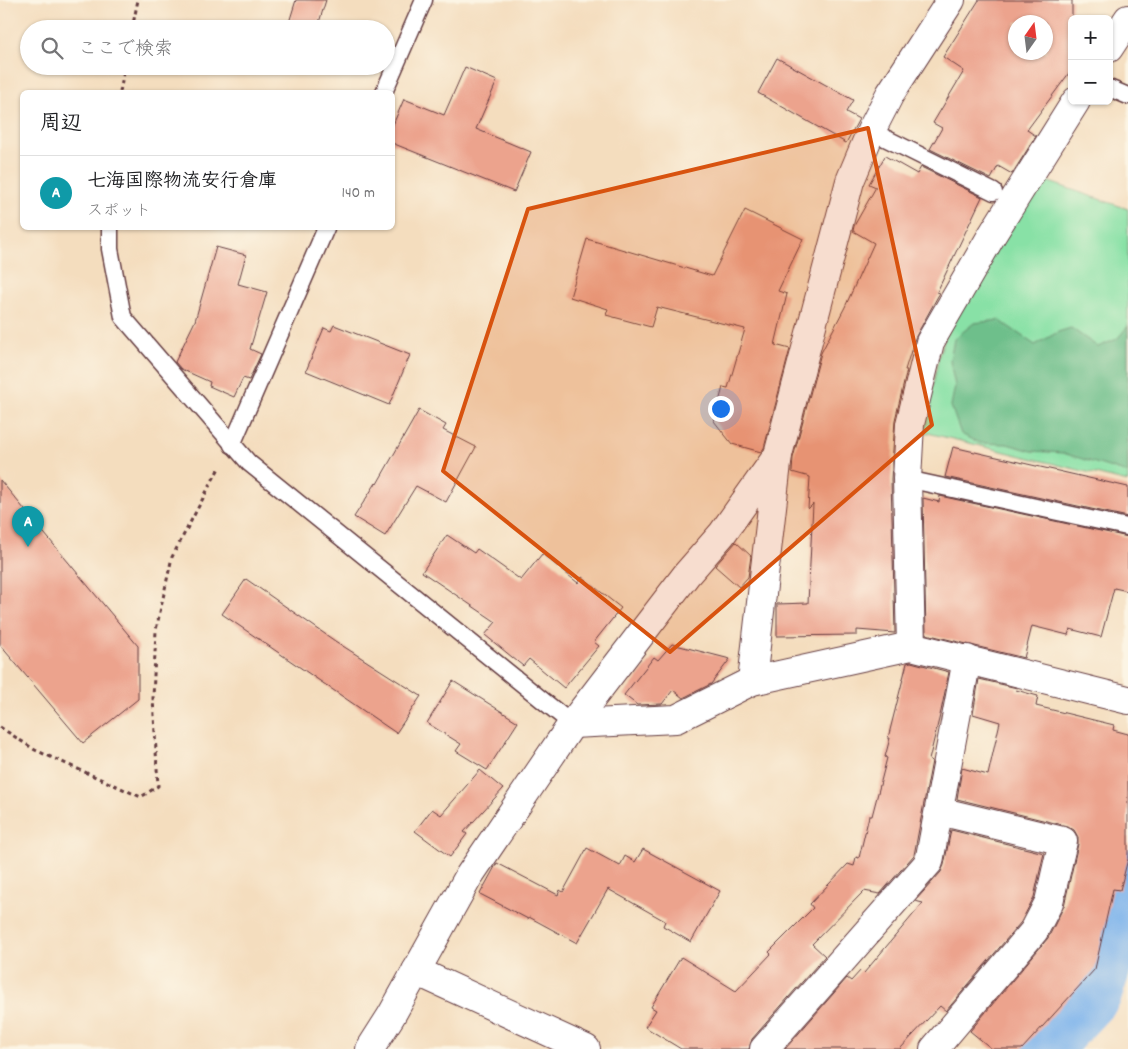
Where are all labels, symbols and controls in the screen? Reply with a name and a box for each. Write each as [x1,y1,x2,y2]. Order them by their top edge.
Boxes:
north arrow [1008,15,1053,60]
map controls [1068,15,1113,105]
button: + [1068,15,1113,60]
search box [20,20,395,75]
icon: search [38,34,66,62]
text: ここで検索 [78,37,173,64]
button: − [1068,60,1113,105]
text: 周辺 [40,110,82,140]
text: 七海国際物流安行倉庫 [87,169,277,196]
text: A [52,182,60,205]
text: 140 m [341,182,375,205]
text: スポット [87,200,151,223]
your location [708,396,734,422]
pin: A [12,506,44,547]

